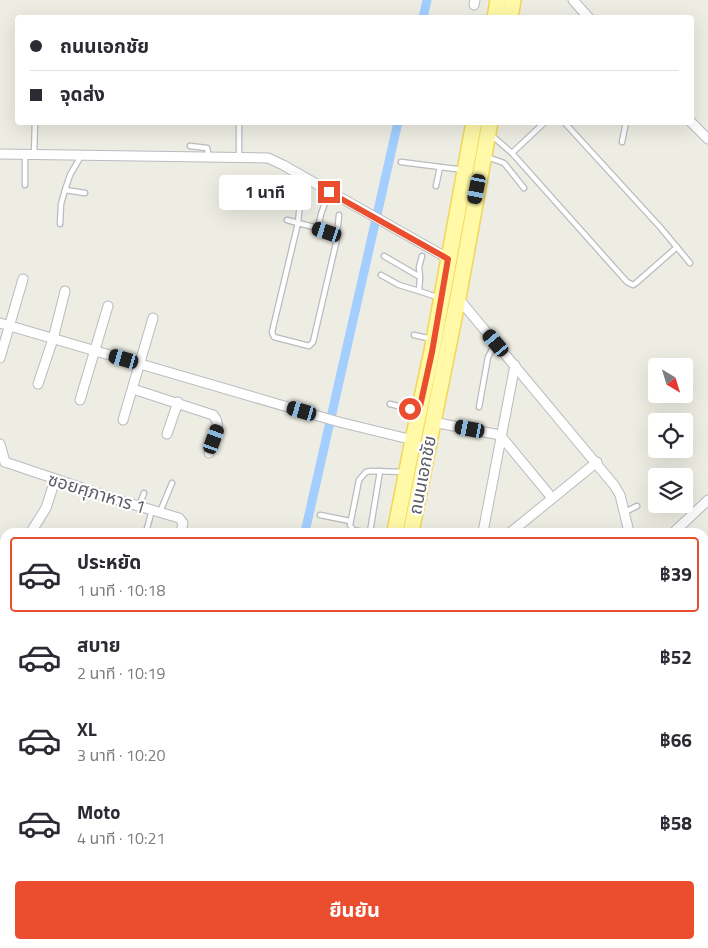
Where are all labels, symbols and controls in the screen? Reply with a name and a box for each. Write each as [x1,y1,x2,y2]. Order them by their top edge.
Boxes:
text: ถนนเอกชัย [60,31,149,60]
text: จุดส่ง [60,79,105,108]
car [466,173,487,205]
callout: 1 นาที [219,174,312,210]
text: 1 นาที [245,180,285,204]
route end [318,181,340,203]
car [310,220,343,244]
car [480,327,511,359]
car [107,348,140,370]
north arrow [648,358,692,402]
map controls [648,358,693,513]
route start [399,398,421,420]
car [285,400,318,422]
button: locate [648,413,693,458]
car [453,419,486,439]
car [201,422,226,456]
street label: ถนนเอกชัย [401,433,443,517]
street label: ซอยศุภาหาร 1 [45,465,149,521]
button: layers [648,468,693,513]
text: ประหยัด [77,547,141,576]
icon: car [17,552,62,597]
text: ฿39 [660,559,692,588]
text: 1 นาที · 10:18 [77,578,165,602]
text: สบาย [77,630,121,659]
icon: car [17,635,62,680]
text: ฿52 [660,642,692,671]
text: 2 นาที · 10:19 [77,661,165,685]
text: XL [77,714,97,743]
icon: car [17,718,62,763]
text: ฿66 [660,725,692,754]
text: 3 นาที · 10:20 [77,743,165,767]
text: Moto [77,797,120,826]
icon: car [17,801,62,846]
text: ฿58 [660,808,692,837]
text: 4 นาที · 10:21 [77,826,165,850]
button: ยืนยัน [15,881,694,939]

